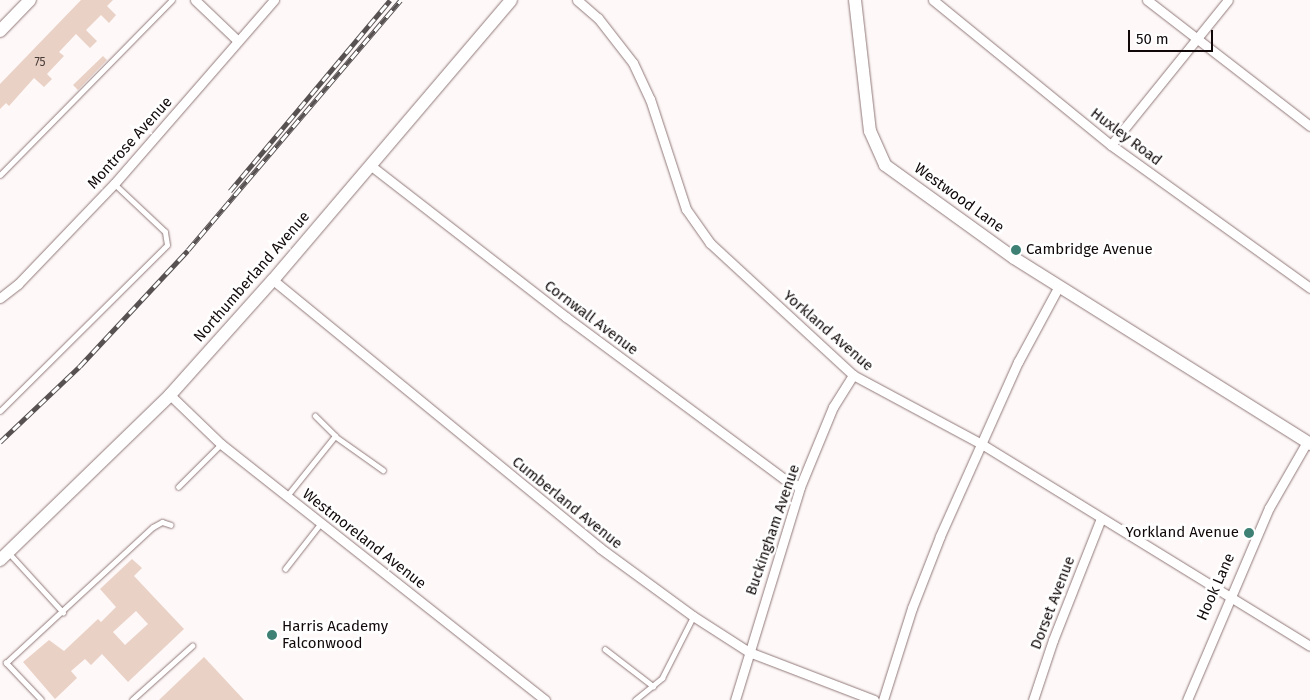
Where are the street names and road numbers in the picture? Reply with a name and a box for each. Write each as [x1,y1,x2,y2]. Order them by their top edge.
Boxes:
street label: Montrose Avenue [84,93,176,193]
street label: Huxley Road [1087,104,1165,170]
street label: Westwood Lane [911,159,1007,237]
street label: Northumberland Avenue [190,208,314,346]
street label: Cornwall Avenue [541,277,641,359]
street label: Yorkland Avenue [779,287,877,375]
street label: Cumberland Avenue [508,453,626,553]
street label: Buckingham Avenue [742,462,804,598]
street label: Westmoreland Avenue [299,485,429,593]
street label: Hook Lane [1193,551,1239,623]
street label: Dorset Avenue [1027,554,1079,652]

